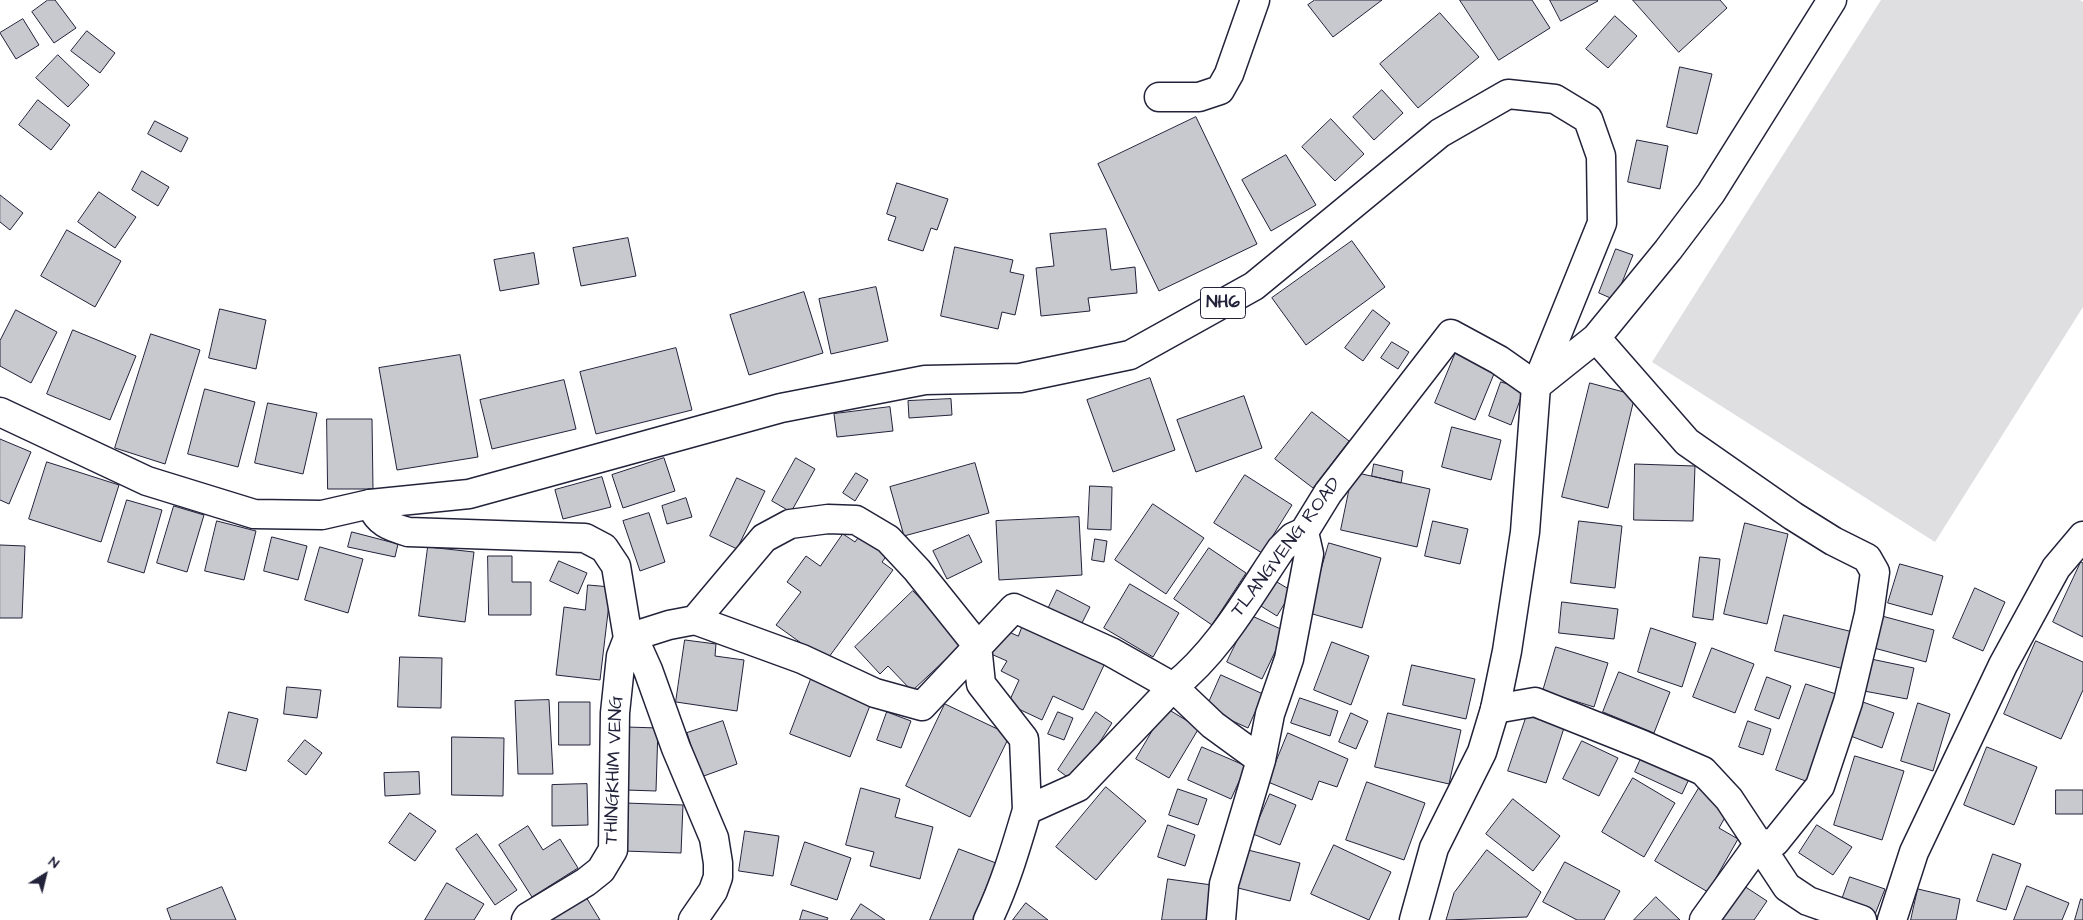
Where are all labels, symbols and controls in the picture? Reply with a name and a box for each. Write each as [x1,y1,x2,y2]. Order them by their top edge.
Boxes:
road number: NH6 [1200,288,1246,318]
street label: TLANGVENG ROAD [1227,474,1347,622]
street label: THINGKHIM VENG [601,695,629,845]
north arrow [20,850,70,900]
text: N [44,852,63,874]

